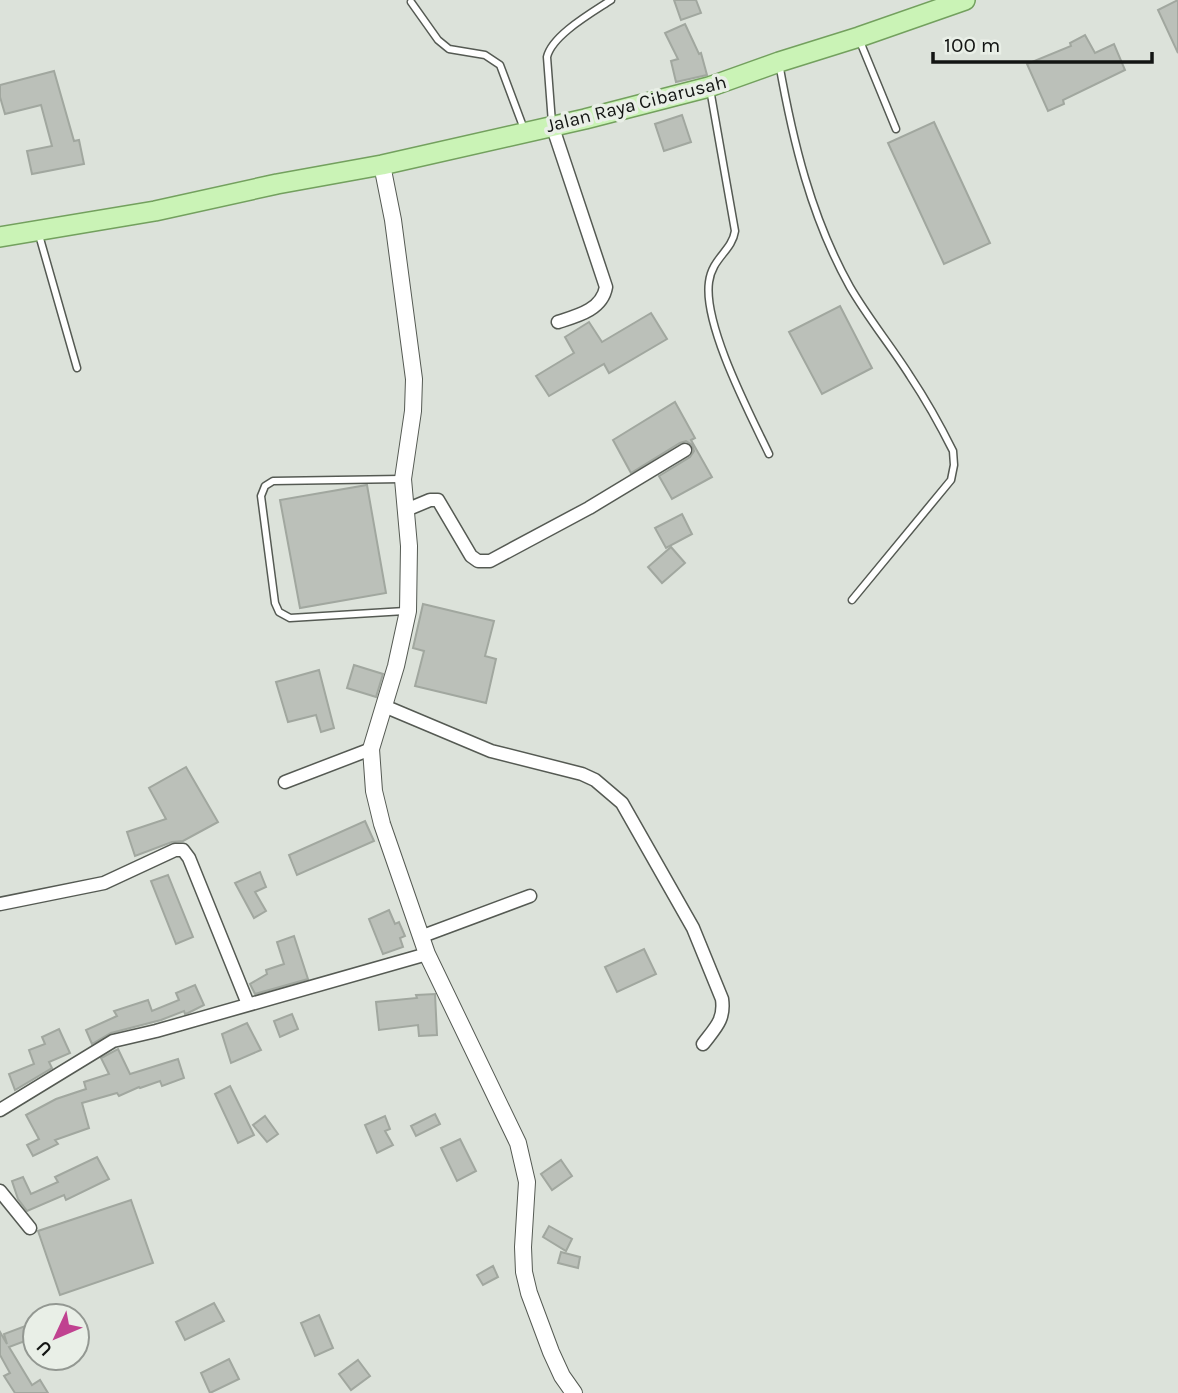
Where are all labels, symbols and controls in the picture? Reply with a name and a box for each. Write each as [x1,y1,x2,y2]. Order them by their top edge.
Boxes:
scale bar [933,21,1152,65]
text: 100 m [944,33,1001,57]
street label: Jalan Raya Cibarusah [544,71,729,137]
north arrow [21,1302,91,1372]
text: U [32,1336,57,1360]

